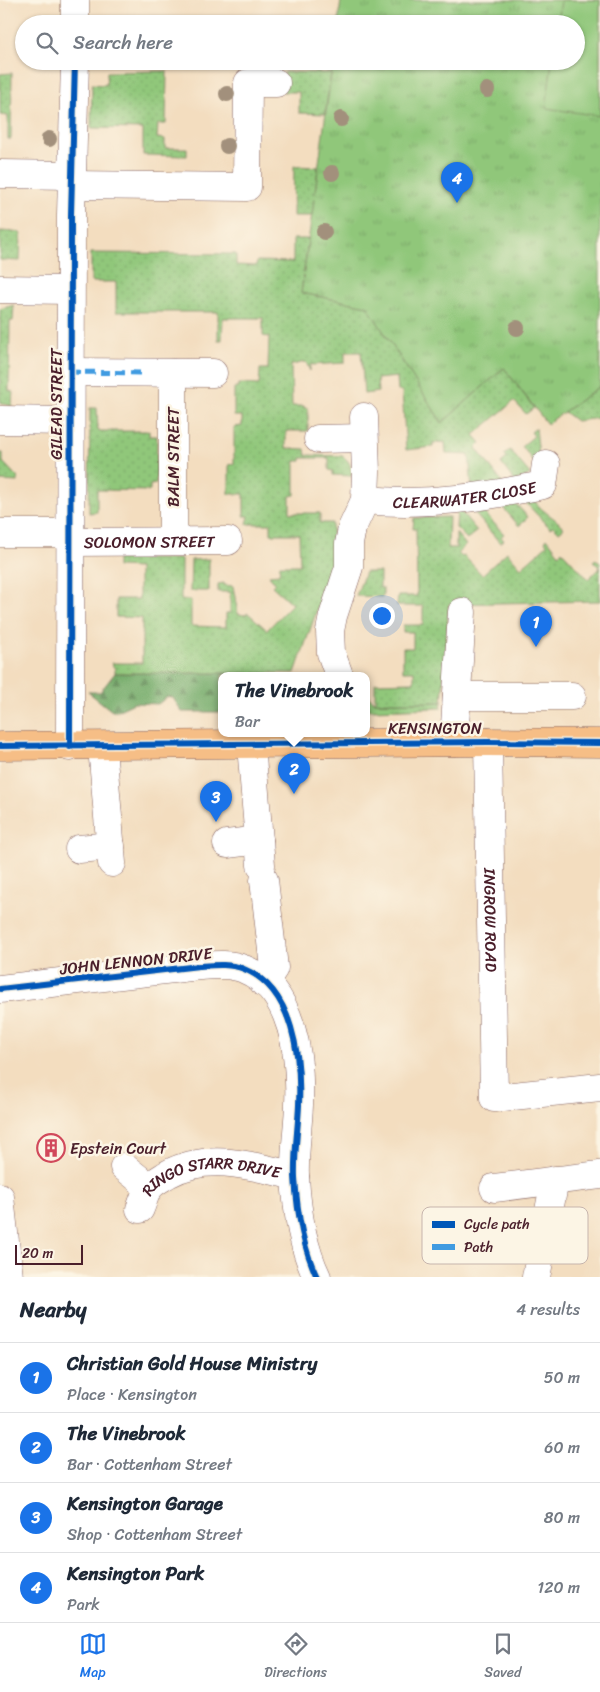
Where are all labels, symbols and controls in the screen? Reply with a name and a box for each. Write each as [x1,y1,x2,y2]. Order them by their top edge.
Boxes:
search box [15,15,585,70]
text: Search here [73,26,173,59]
icon: search [33,29,61,57]
pin: 4 [441,162,473,203]
street label: GILEAD STREET [42,347,71,460]
street label: BALM STREET [159,406,188,507]
street label: CLEARWATER CLOSE [393,472,540,516]
street label: SOLOMON STREET [84,527,216,556]
your location [369,603,395,629]
pin: 1 [520,606,552,647]
popup [218,672,370,737]
text: The Vinebrook [235,674,353,707]
text: Bar [235,707,259,736]
street label: KENSINGTON [388,714,482,743]
pin: 2 [278,753,310,794]
pin: 3 [200,781,232,822]
street label: INGROW ROAD [476,867,506,973]
street label: JOHN LENNON DRIVE [57,938,215,984]
building icon: Epstein Court [36,1133,66,1163]
place label: Epstein Court [70,1134,167,1163]
street label: RINGO STARR DRIVE [133,1148,285,1202]
legend [422,1207,588,1264]
text: Cycle path [464,1212,530,1237]
text: Path [464,1235,493,1260]
text: 20 m [22,1241,53,1266]
scale bar [15,1242,82,1265]
text: Nearby [20,1291,86,1329]
text: 4 results [516,1295,580,1324]
text: Christian Gold House Ministry [67,1347,317,1380]
text: 1 [33,1363,39,1392]
text: 50 m [544,1363,580,1392]
text: Place · Kensington [67,1380,197,1409]
text: The Vinebrook [67,1417,185,1450]
text: 2 [31,1433,41,1462]
text: 60 m [544,1433,580,1462]
text: Bar · Cottenham Street [67,1450,232,1479]
text: Kensington Garage [67,1487,223,1520]
text: 3 [32,1503,40,1532]
text: 80 m [544,1503,580,1532]
text: Shop · Cottenham Street [67,1520,242,1549]
text: Kensington Park [67,1557,204,1590]
text: 4 [31,1573,41,1602]
text: 120 m [537,1573,580,1602]
text: Park [67,1590,100,1619]
tab: Map [79,1630,107,1685]
tab: Directions [264,1630,327,1685]
tab: Saved [484,1630,521,1685]

